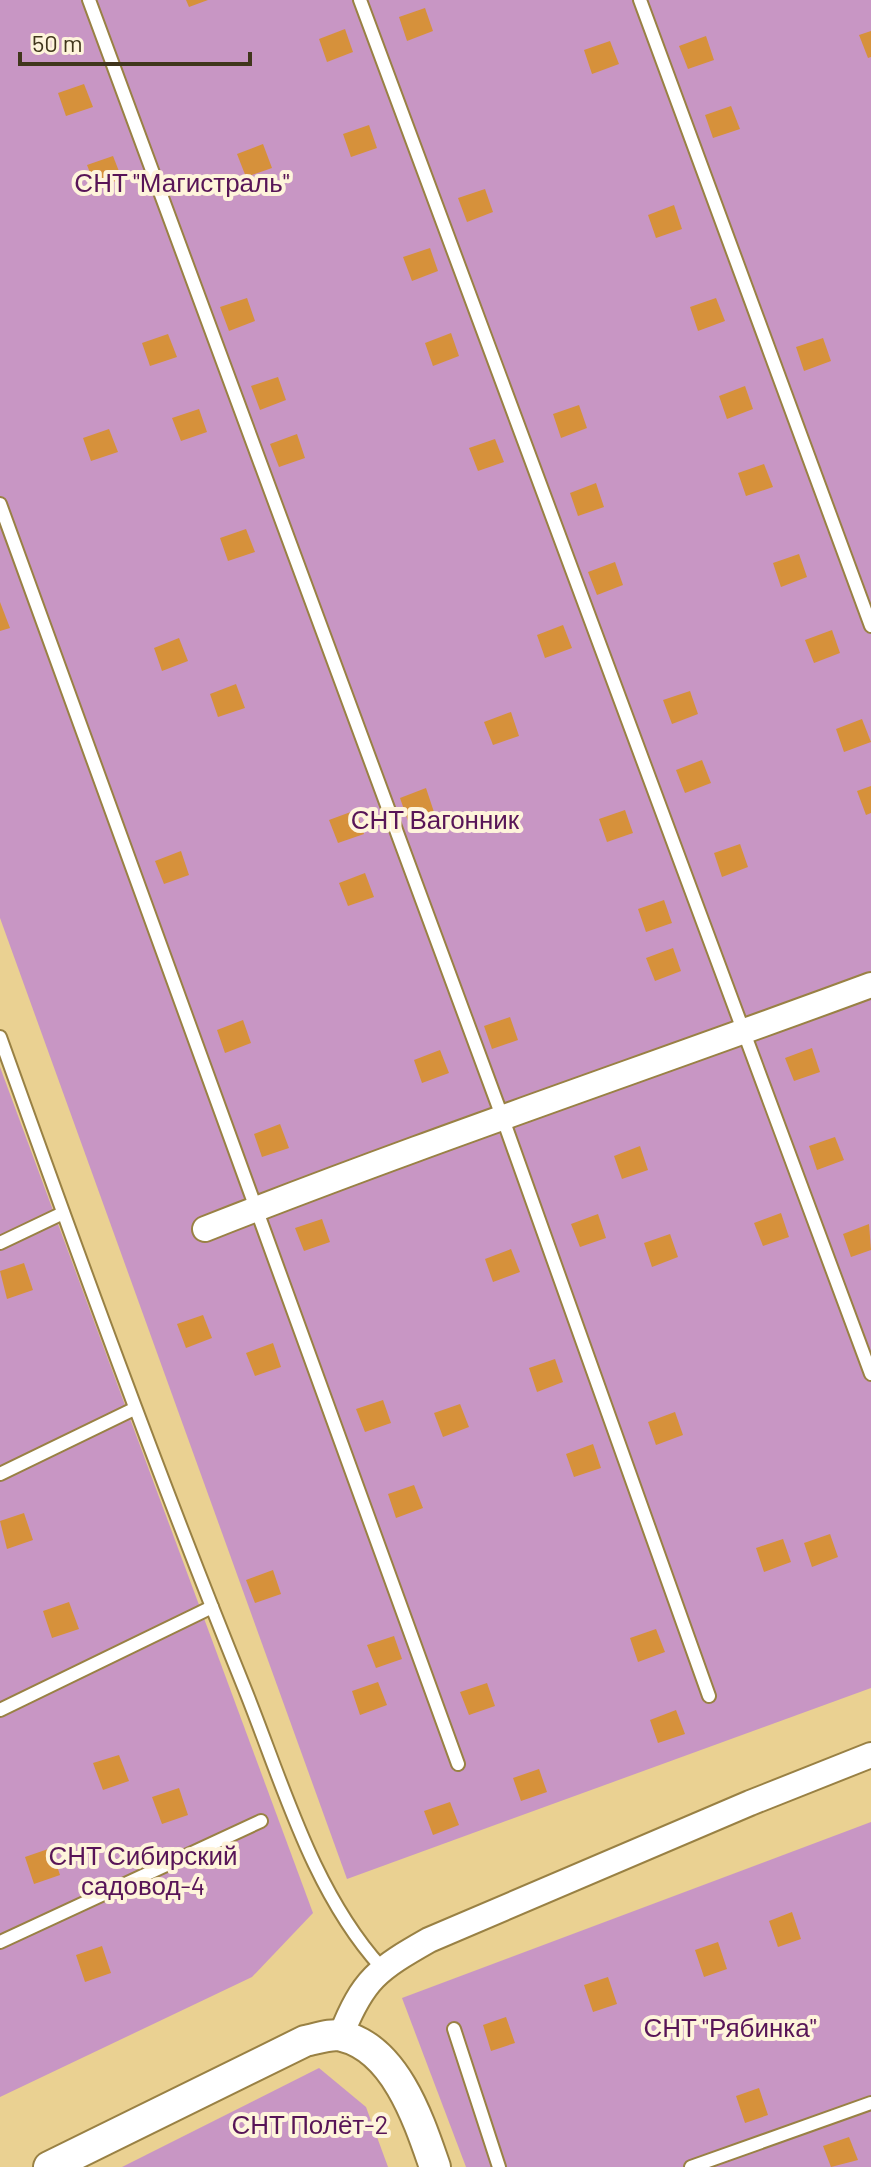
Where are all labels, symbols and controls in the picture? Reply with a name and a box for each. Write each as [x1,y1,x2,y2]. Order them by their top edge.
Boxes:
scale bar [20,16,250,66]
text: 50 m [32,28,83,57]
park label: СНТ "Магистраль" [74,166,290,197]
park label: СНТ Вагонник [351,803,520,834]
park label: СНТ Сибирский садовод-4 [48,1839,238,1900]
park label: СНТ "Рябинка" [643,2011,817,2042]
park label: СНТ Полёт-2 [232,2108,388,2139]

